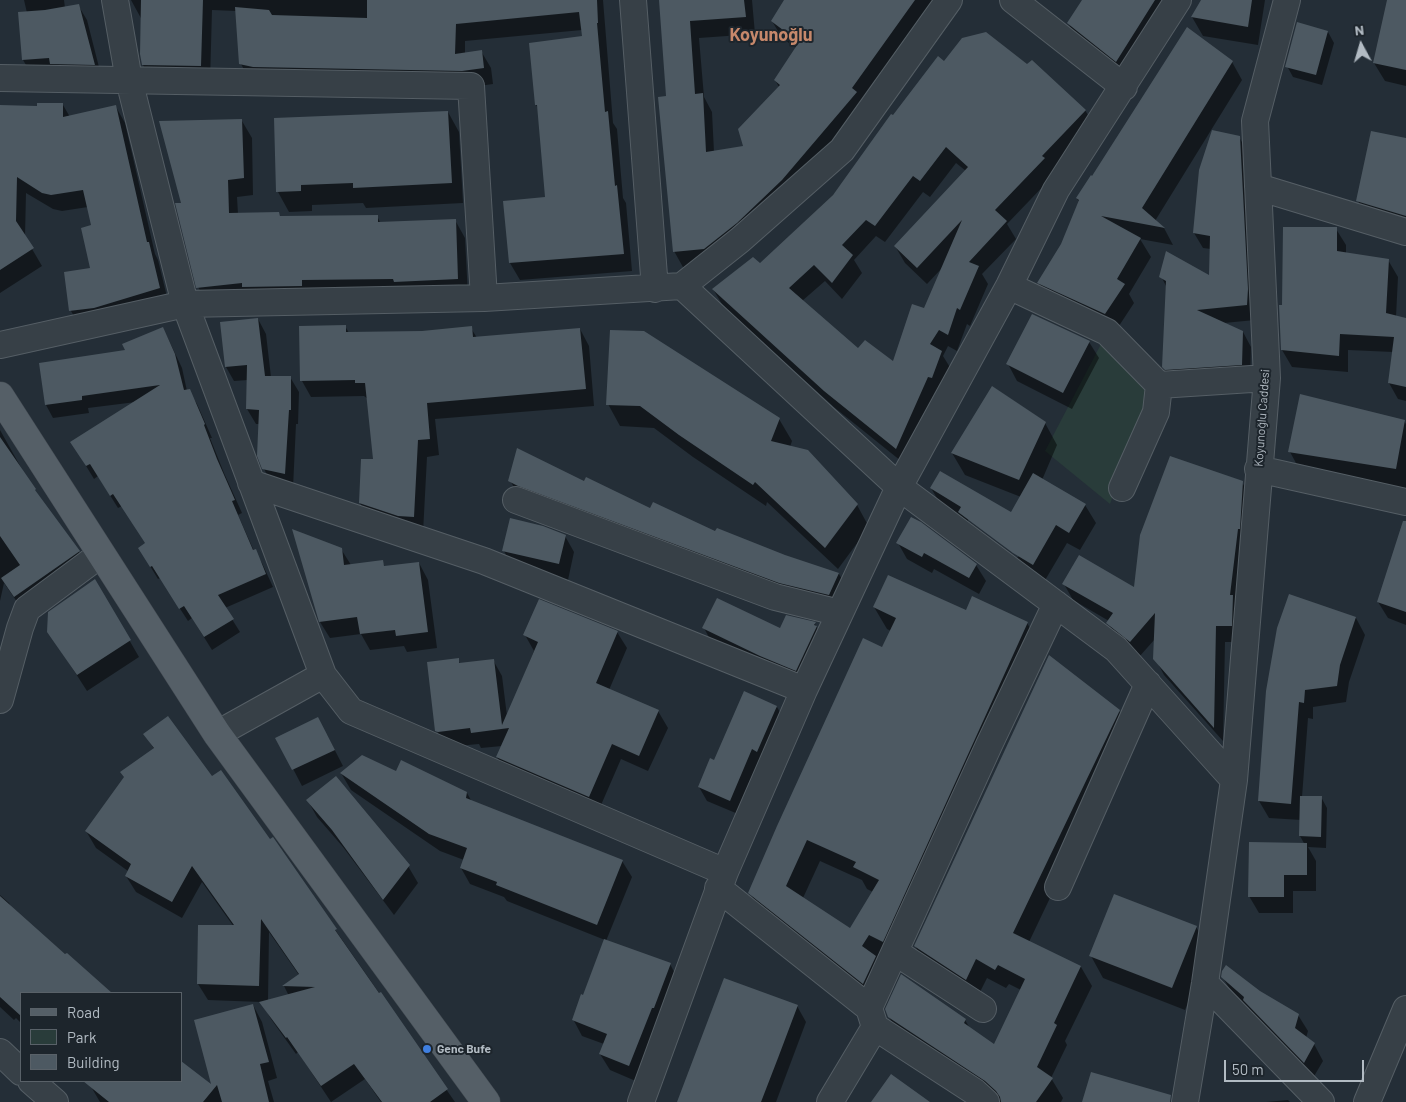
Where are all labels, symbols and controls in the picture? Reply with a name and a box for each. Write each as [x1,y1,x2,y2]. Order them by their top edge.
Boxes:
north arrow [1336,20,1386,70]
text: N [1354,21,1365,39]
district label: Koyunoğlu [729,24,813,46]
street label: Koyunoğlu Caddesi [1251,369,1273,467]
legend [20,992,182,1082]
text: Road [67,1003,100,1021]
text: Park [67,1028,96,1046]
place label: Genc Bufe [437,1042,491,1056]
marker: Genc Bufe [421,1043,433,1055]
scale bar [1226,1050,1366,1082]
text: Building [67,1053,120,1071]
text: 50 m [1232,1060,1264,1078]

